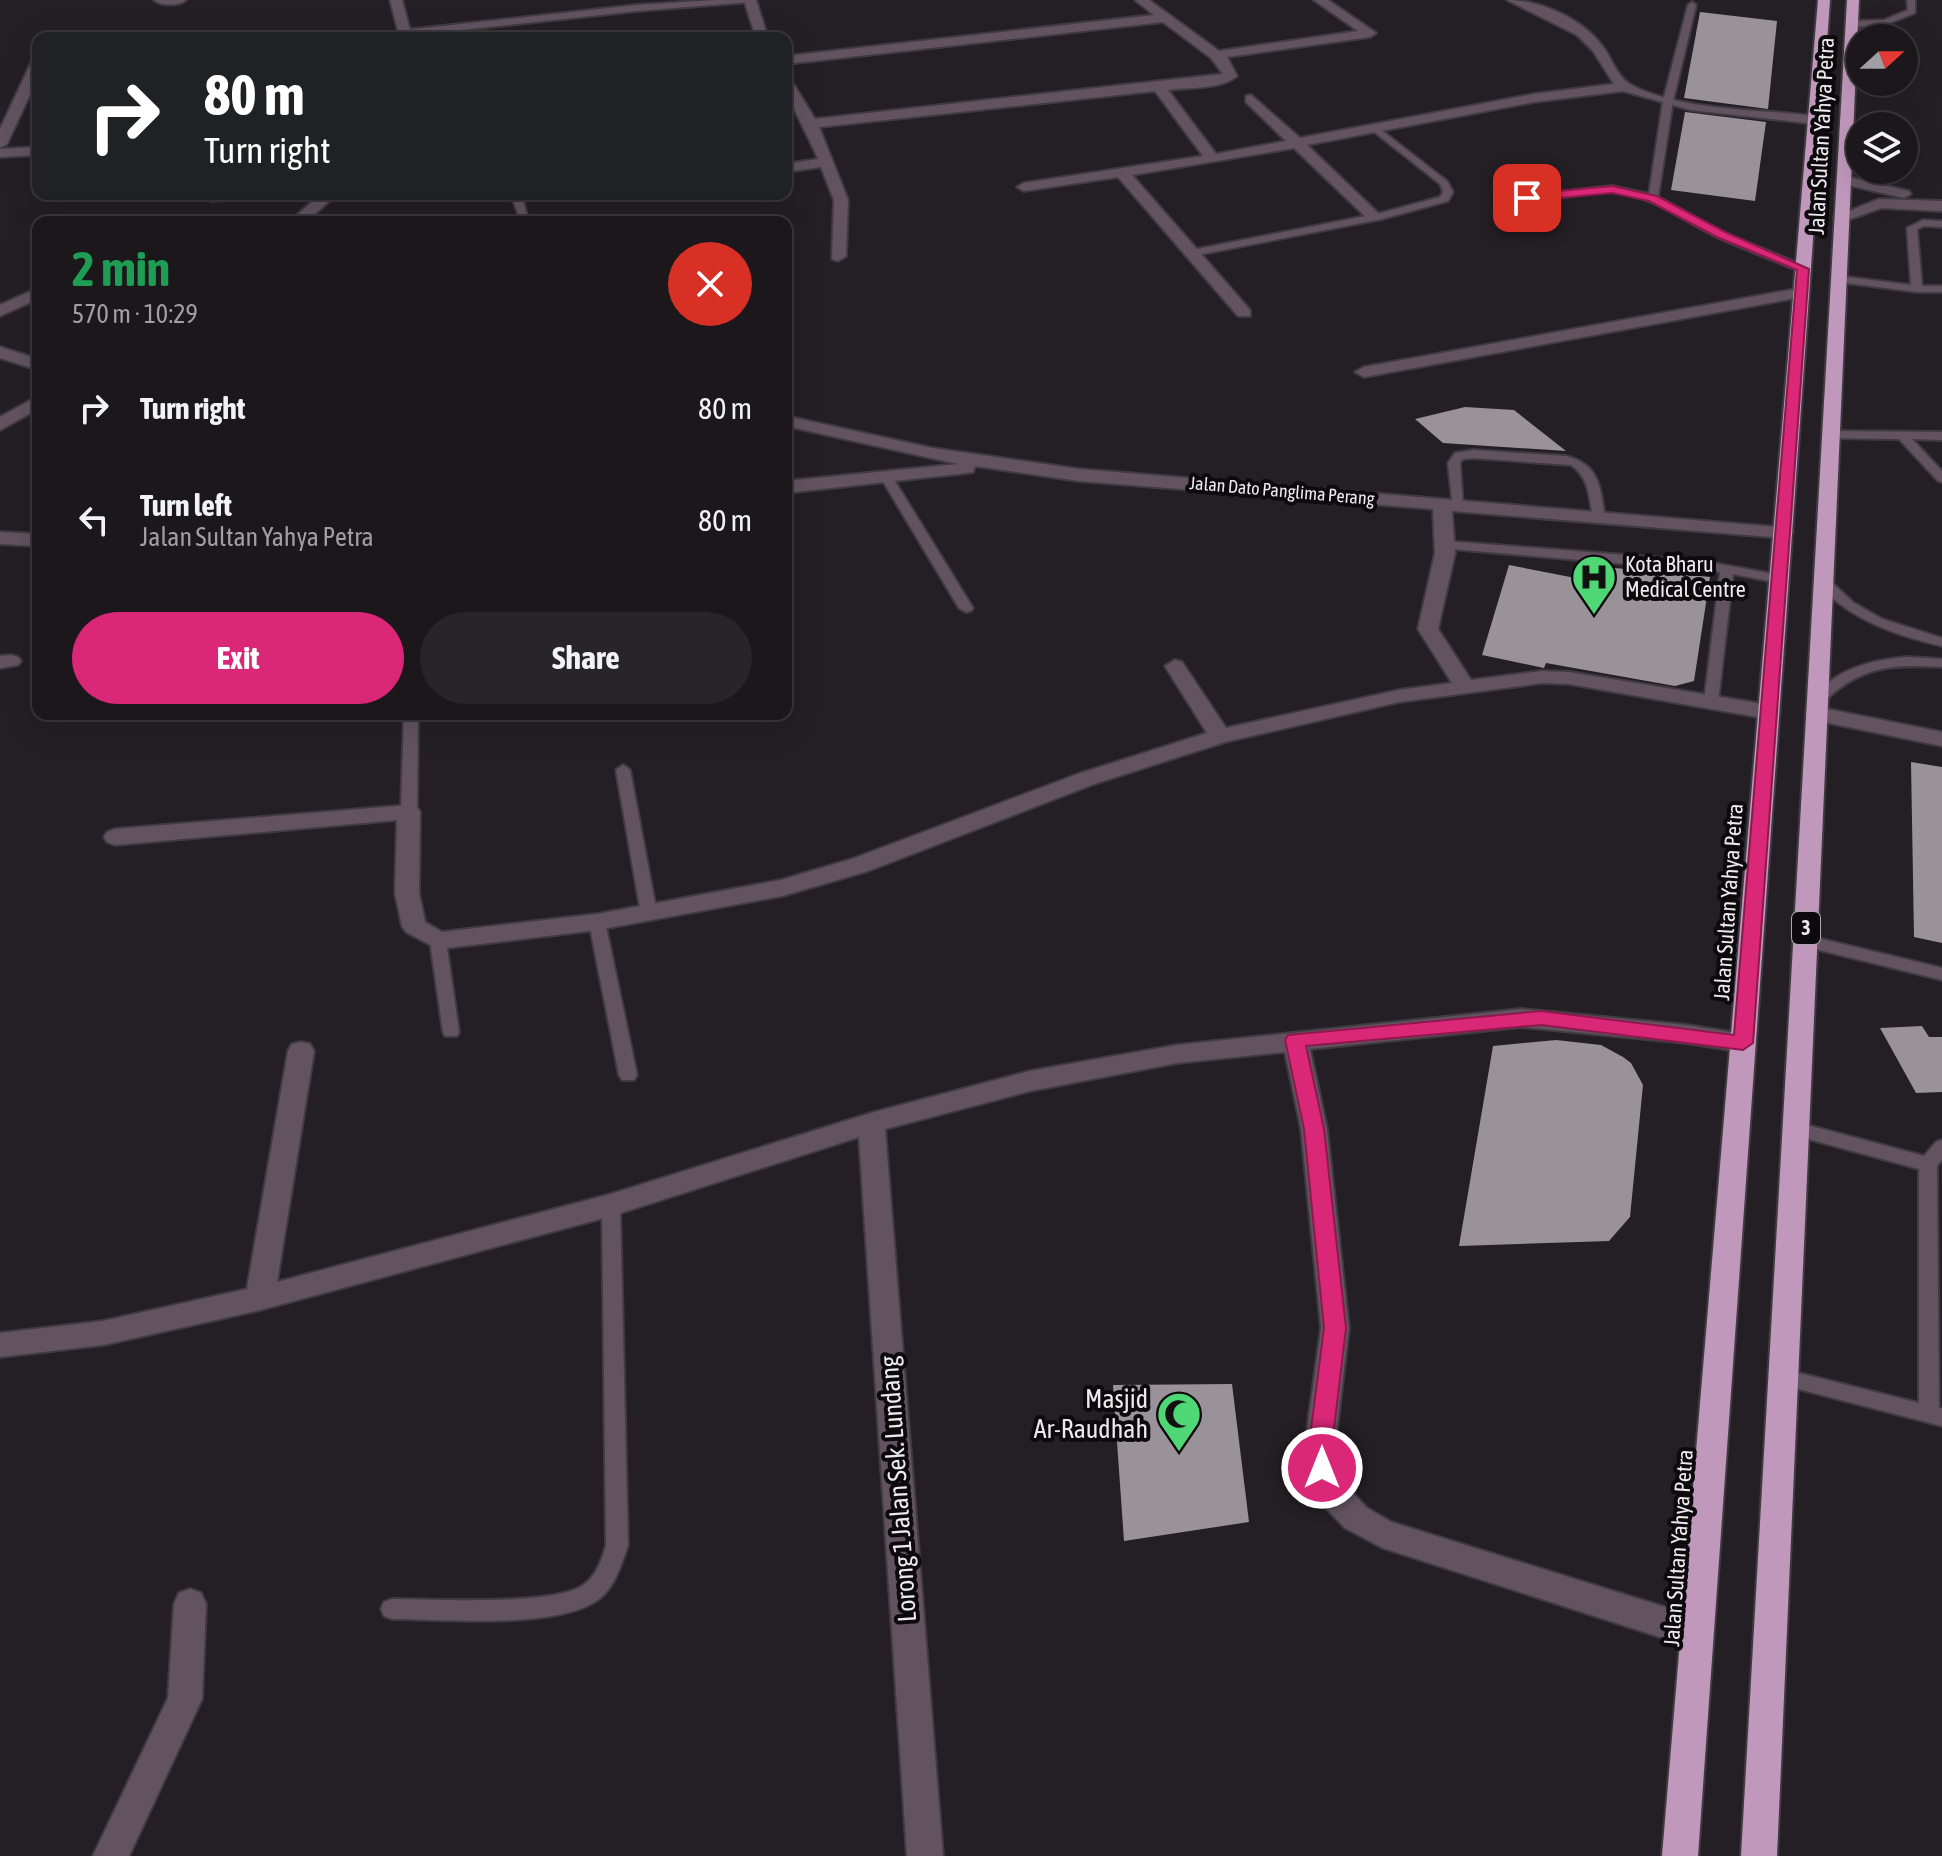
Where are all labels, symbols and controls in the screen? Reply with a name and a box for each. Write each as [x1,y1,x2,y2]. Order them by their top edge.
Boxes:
north arrow [1846,24,1918,96]
map controls [1846,24,1918,184]
street label: Jalan Sultan Yahya Petra [1803,37,1839,235]
text: 80 m [204,63,305,127]
icon: right [72,64,176,168]
button: layers [1846,112,1918,184]
text: Turn right [204,129,331,171]
pin [1493,164,1561,232]
icon: arrive [1505,176,1549,220]
text: 2 min [72,241,170,296]
button: close [668,242,752,326]
text: 570 m · 10:29 [72,299,198,329]
icon: right [72,386,116,430]
text: Turn right [140,391,246,425]
text: 80 m [698,391,752,425]
street label: Jalan Dato Panglima Perang [1189,472,1376,509]
text: Turn left [140,488,232,522]
icon: left [72,498,116,542]
text: 80 m [698,503,752,537]
text: Jalan Sultan Yahya Petra [140,522,374,552]
place label: Kota Bharu Medical Centre [1625,551,1746,602]
hospital icon: Kota Bharu Medical Centre [1570,553,1618,616]
button: Exit [72,612,404,704]
button: Share [420,612,752,704]
street label: Jalan Sultan Yahya Petra [1708,803,1748,1001]
road number: 3 [1792,912,1820,944]
street label: Lorong 1 Jalan Sek. Lundang [874,1354,922,1623]
place label: Masjid Ar-Raudhah [1034,1384,1148,1444]
mosque icon: Masjid Ar-Raudhah [1155,1390,1203,1453]
position arrow [1280,1426,1364,1510]
street label: Jalan Sultan Yahya Petra [1658,1449,1698,1647]

